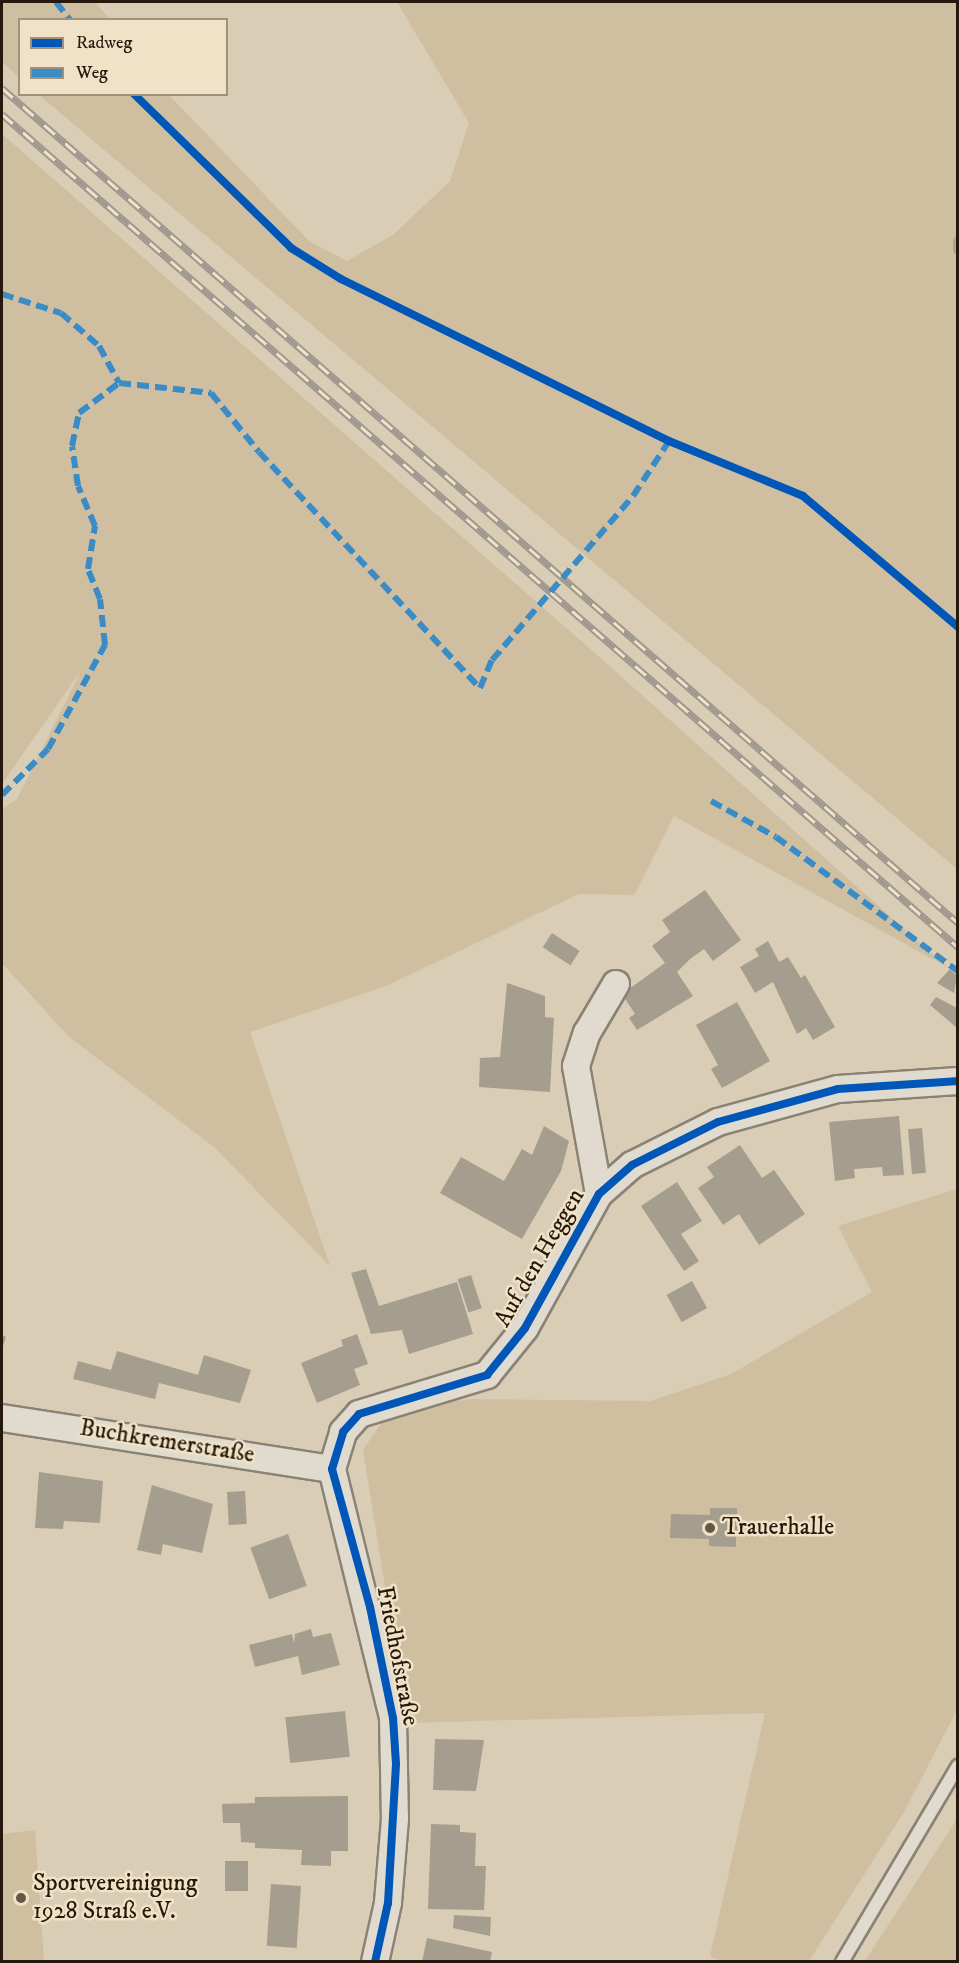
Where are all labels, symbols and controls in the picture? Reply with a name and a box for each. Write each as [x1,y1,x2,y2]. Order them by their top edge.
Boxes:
legend [18,18,228,96]
text: Radweg [76,32,132,54]
text: Weg [76,62,108,84]
street label: Auf den Heggen [489,1184,591,1332]
street label: Buchkremerstraße [78,1414,256,1470]
place label: Trauerhalle [722,1514,834,1542]
marker: Trauerhalle [703,1521,717,1535]
street label: Friedhofstraße [369,1584,425,1728]
place label: Sportvereinigung 1928 Straß e.V. [33,1870,198,1926]
marker: Sportvereinigung 1928 Straß e.V. [14,1891,28,1905]

